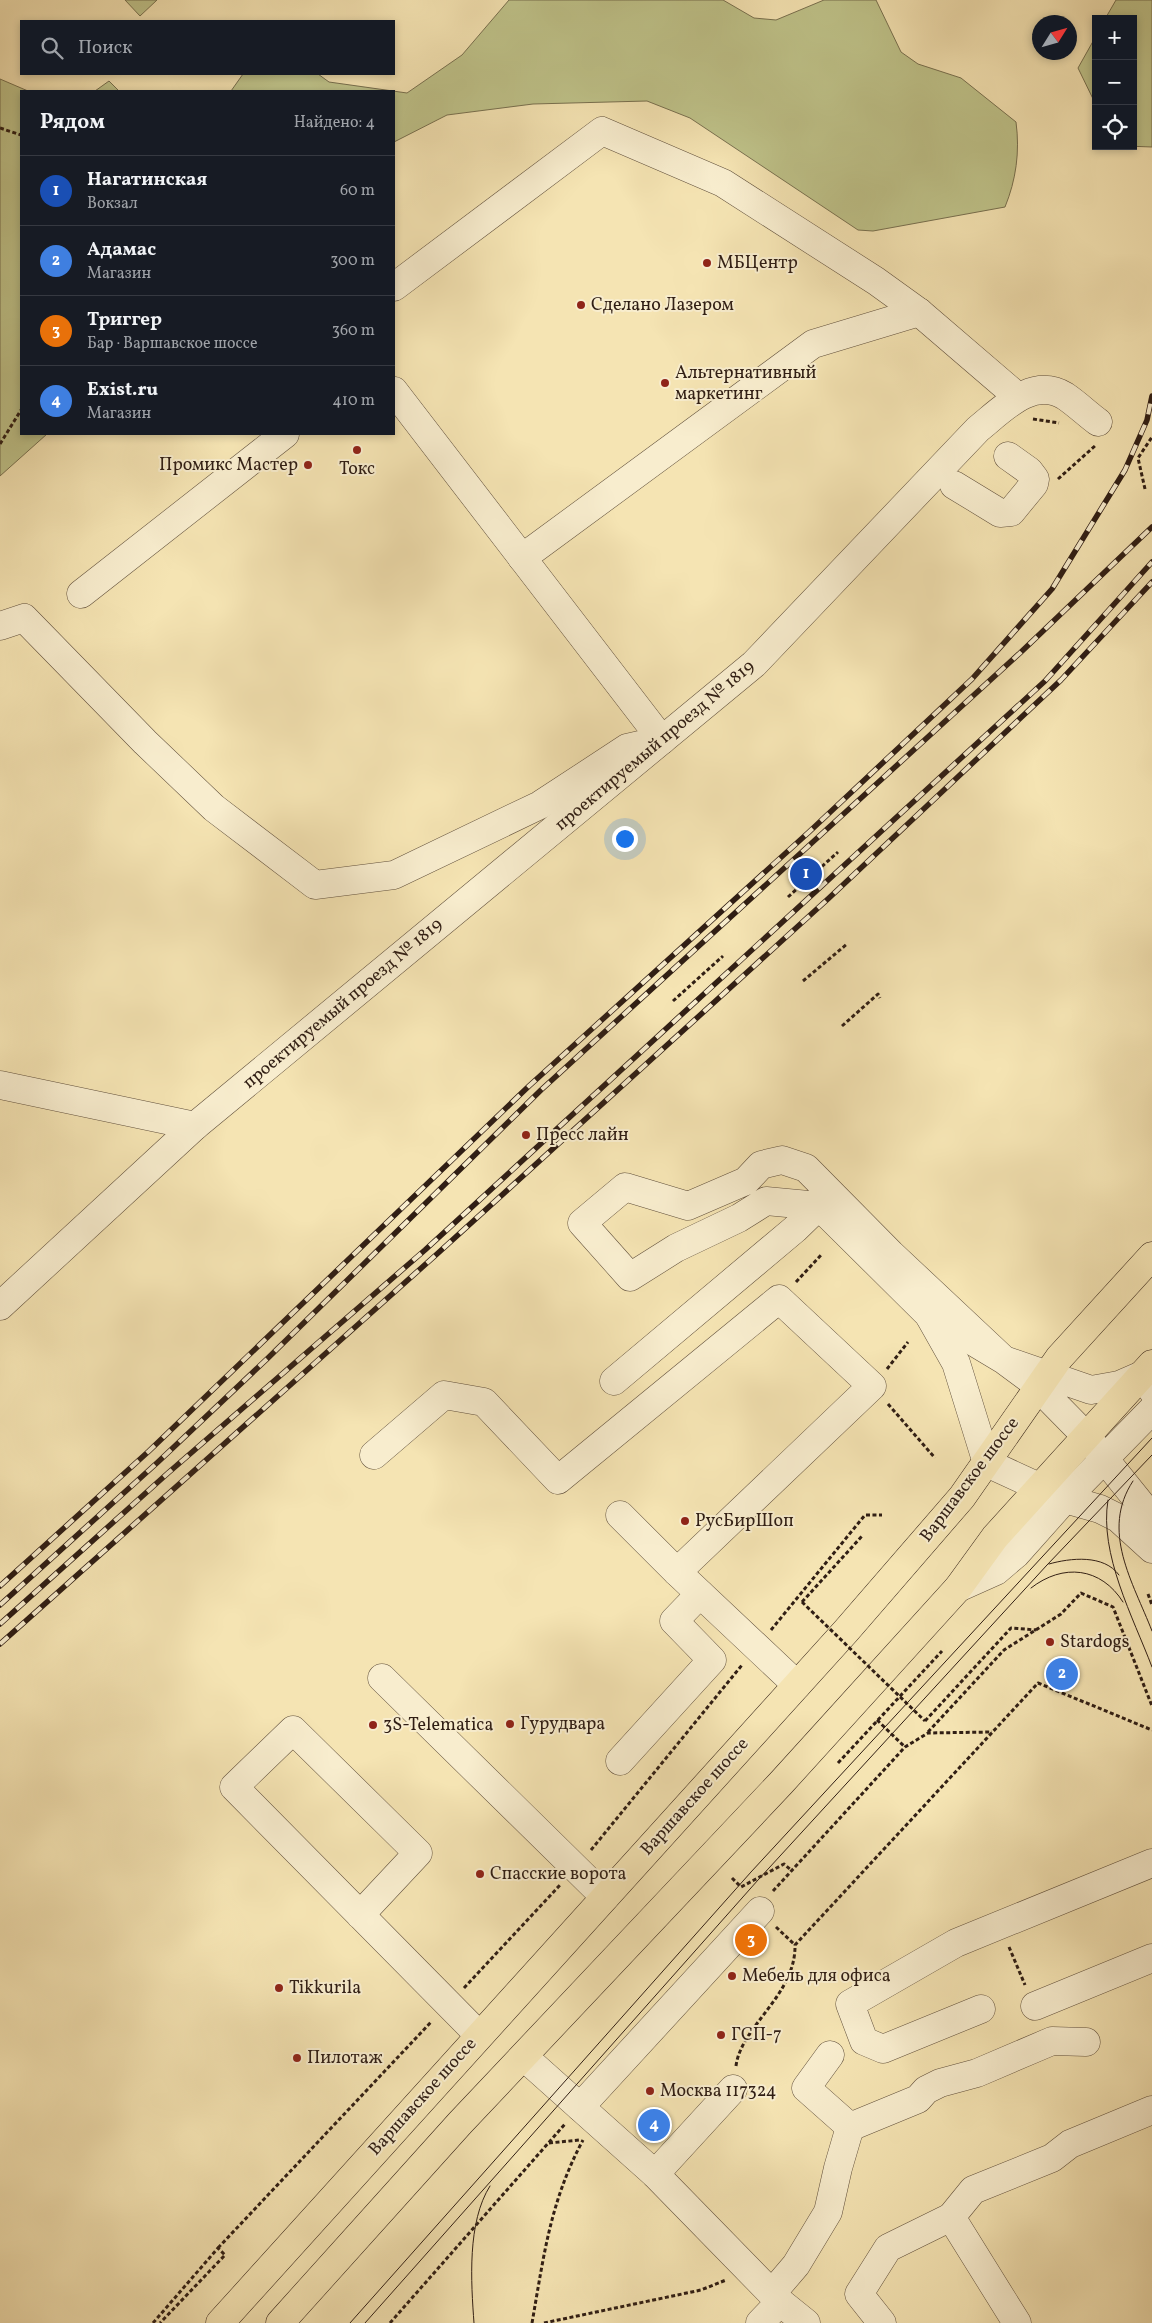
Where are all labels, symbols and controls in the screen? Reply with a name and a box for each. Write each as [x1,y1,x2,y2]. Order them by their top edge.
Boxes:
north arrow [1032,15,1077,60]
map controls [1092,15,1137,150]
button: + [1092,15,1137,60]
search box [20,20,395,75]
icon: search [38,34,66,62]
text: Поиск [78,35,132,61]
button: − [1092,60,1137,105]
button: locate [1092,105,1137,150]
text: Рядом [40,108,105,137]
text: Найдено: 4 [294,112,375,134]
text: Нагатинская [87,167,207,193]
text: 1 [53,180,59,202]
text: 60 m [340,180,375,202]
text: Вокзал [87,193,138,215]
text: Адамас [87,237,156,263]
text: 2 [52,250,60,272]
text: 300 m [330,250,375,272]
place label: МБЦентр [717,251,798,276]
marker: МБЦентр [701,257,713,269]
text: Магазин [87,263,151,285]
place label: Сделано Лазером [591,293,734,318]
marker: Сделано Лазером [575,299,587,311]
text: Триггер [87,307,162,333]
text: 3 [52,320,60,342]
text: 360 m [332,320,375,342]
text: Бар · Варшавское шоссе [87,333,257,355]
place label: Альтернативный маркетинг [675,361,817,407]
text: Exist.ru [87,377,158,403]
marker: Альтернативный маркетинг [659,377,671,389]
text: 4 [51,390,61,412]
text: 410 m [332,390,375,412]
text: Магазин [87,403,151,425]
marker: Токс [351,444,363,456]
place label: Промикс Мастер [159,453,298,478]
place label: Токс [339,457,375,482]
marker: Промикс Мастер [302,459,314,471]
street label: проектируемый проезд № 1819 [550,655,760,837]
your location [612,826,638,852]
pin: 1 [790,855,822,893]
street label: проектируемый проезд № 1819 [238,913,448,1095]
place label: Пресс лайн [536,1123,629,1148]
marker: Пресс лайн [520,1129,532,1141]
street label: Варшавское шоссе [915,1412,1025,1548]
place label: РусБирШоп [695,1509,794,1534]
marker: РусБирШоп [679,1515,691,1527]
place label: Stardogs [1060,1630,1129,1655]
marker: Stardogs [1044,1636,1056,1648]
pin: 2 [1046,1655,1078,1693]
place label: Гурудвара [520,1712,605,1737]
place label: 3S-Telematica [383,1713,493,1738]
marker: Гурудвара [504,1718,516,1730]
marker: 3S-Telematica [367,1719,379,1731]
street label: Варшавское шоссе [635,1732,755,1862]
place label: Спасские ворота [490,1862,626,1887]
marker: Спасские ворота [474,1868,486,1880]
pin: 3 [735,1921,767,1959]
place label: Мебель для офиса [742,1964,891,1989]
marker: Мебель для офиса [726,1970,738,1982]
place label: Tikkurila [289,1976,361,2001]
marker: Tikkurila [273,1982,285,1994]
place label: ГСП-7 [731,2023,782,2048]
marker: ГСП-7 [715,2029,727,2041]
street label: Варшавское шоссе [363,2032,483,2162]
place label: Пилотаж [307,2046,383,2071]
marker: Пилотаж [291,2052,303,2064]
place label: Москва 117324 [660,2079,777,2104]
marker: Москва 117324 [644,2085,656,2097]
pin: 4 [638,2106,670,2144]

